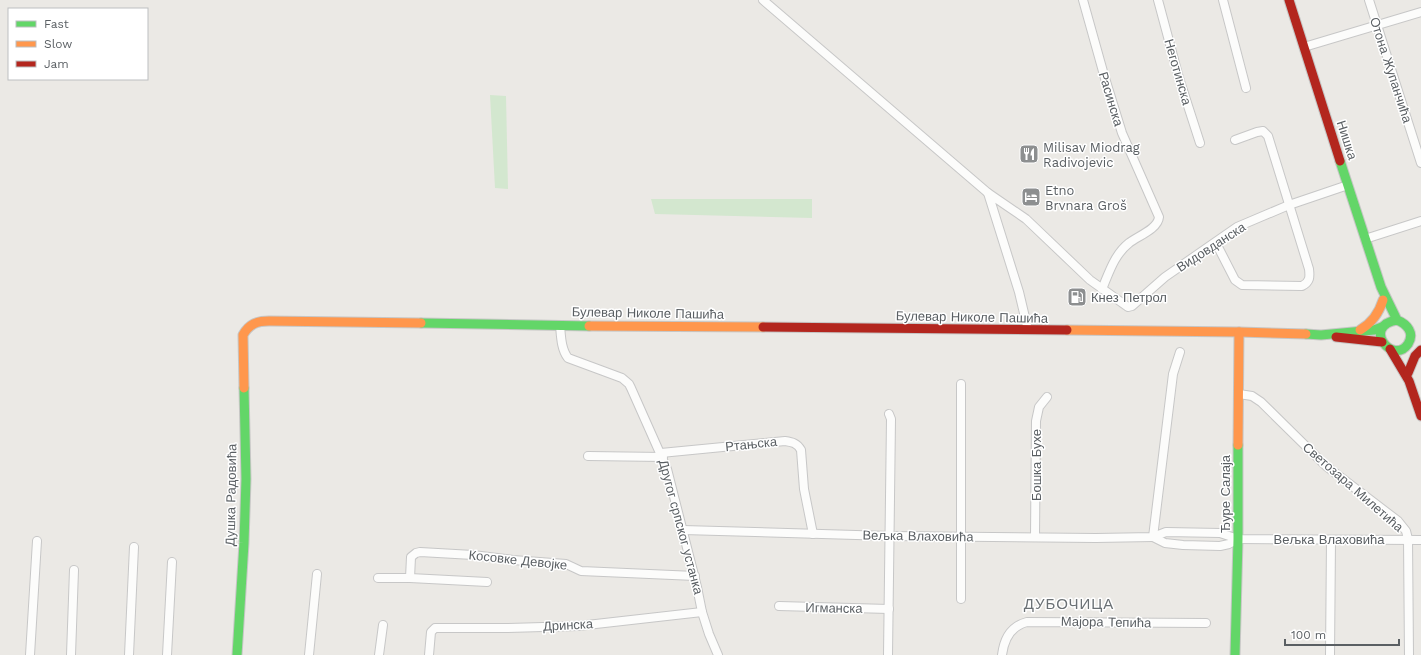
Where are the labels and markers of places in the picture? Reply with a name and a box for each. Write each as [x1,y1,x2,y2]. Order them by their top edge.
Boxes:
place label: Milisav Miodrag Radivojevic [1043,140,1140,170]
restaurant icon: Milisav Miodrag Radivojevic [1018,143,1040,165]
place label: Etno Brvnara Groš [1045,183,1127,213]
hotel icon: Etno Brvnara Groš [1020,186,1042,208]
fuel station icon: Кнез Петрол [1066,286,1088,308]
place label: Кнез Петрол [1091,290,1167,305]

